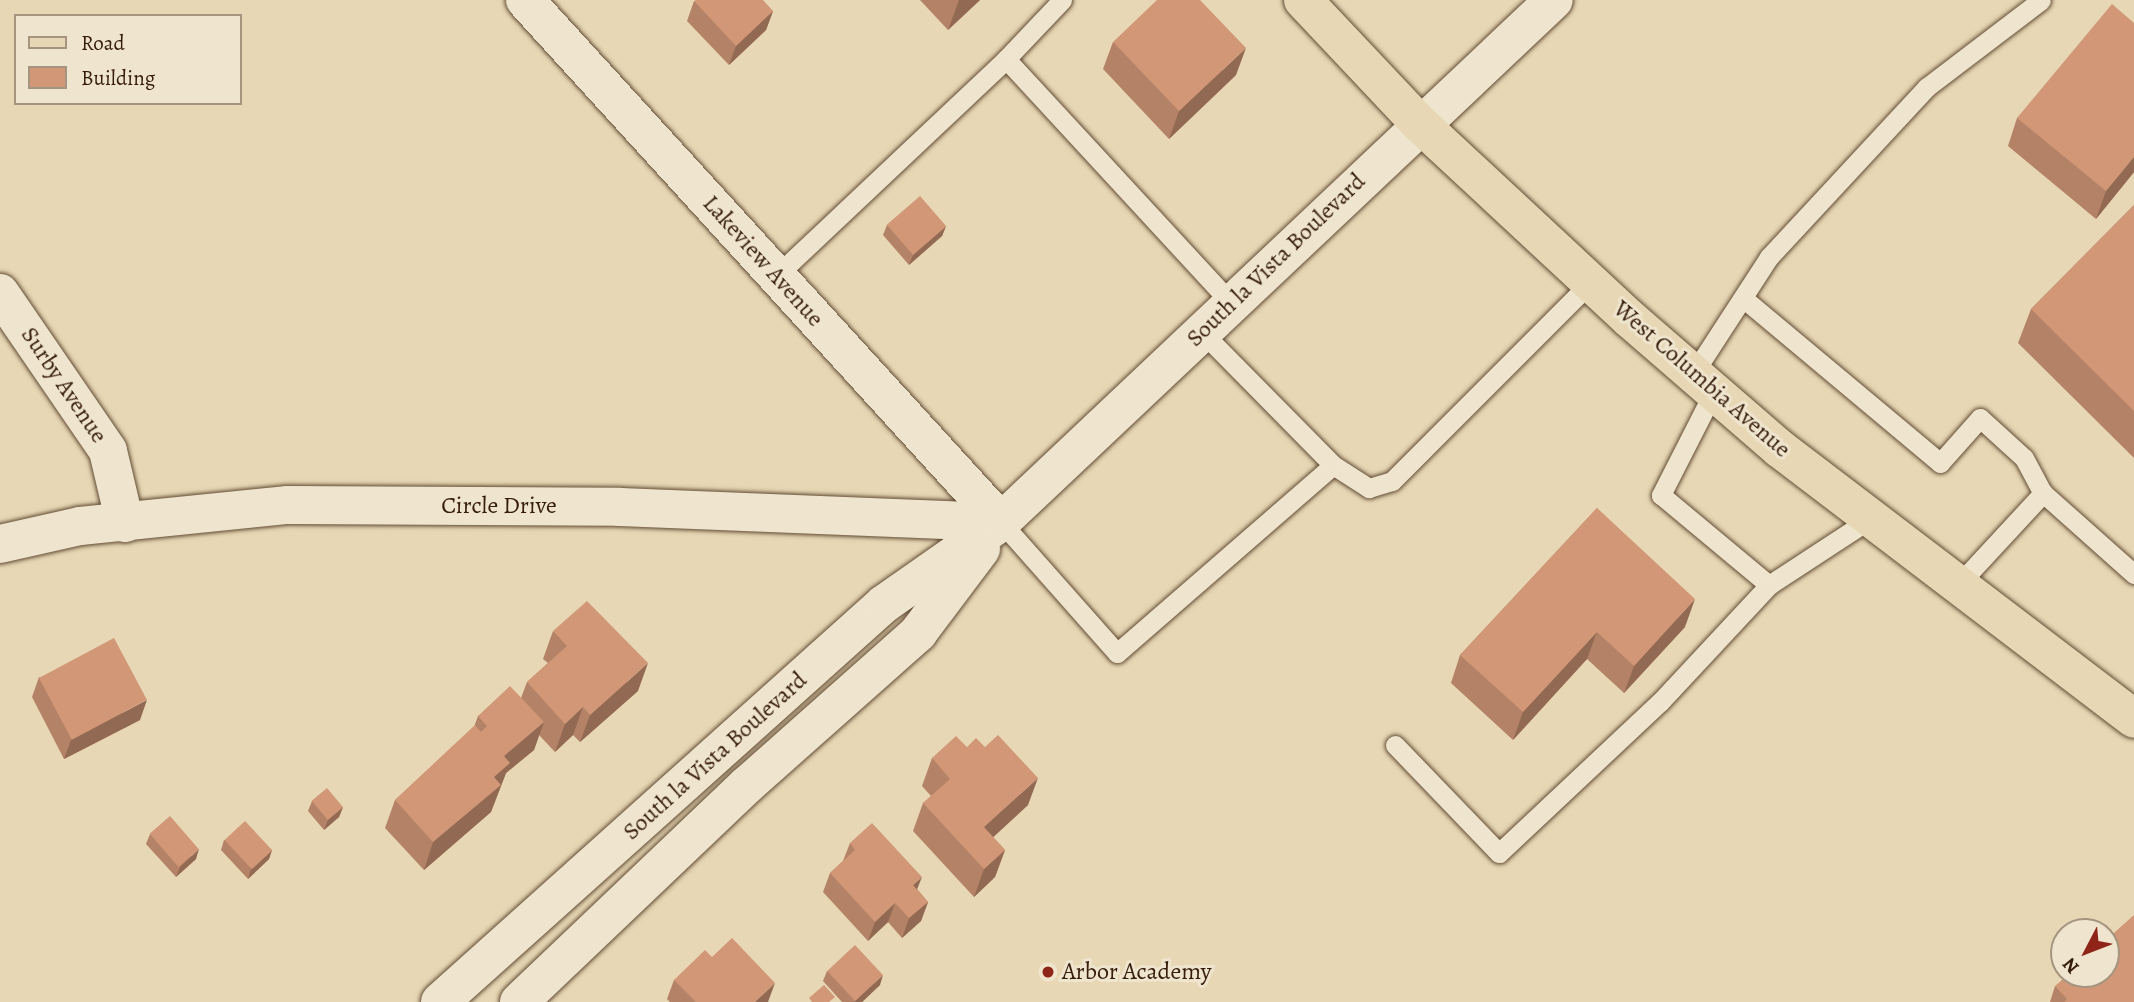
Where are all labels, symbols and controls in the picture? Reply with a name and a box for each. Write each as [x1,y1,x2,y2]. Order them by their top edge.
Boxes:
legend [14,14,242,105]
text: Road [81,29,125,57]
text: Building [81,64,155,92]
street label: South la Vista Boulevard [1181,167,1371,353]
street label: Lakeview Avenue [696,189,830,333]
street label: West Columbia Avenue [1608,294,1796,464]
street label: Surby Avenue [15,322,113,448]
street label: Circle Drive [441,492,557,520]
street label: South la Vista Boulevard [617,666,813,846]
north arrow [2050,918,2120,988]
text: N [2057,952,2085,980]
place label: Arbor Academy [1062,958,1211,986]
marker: Arbor Academy [1040,964,1056,980]

